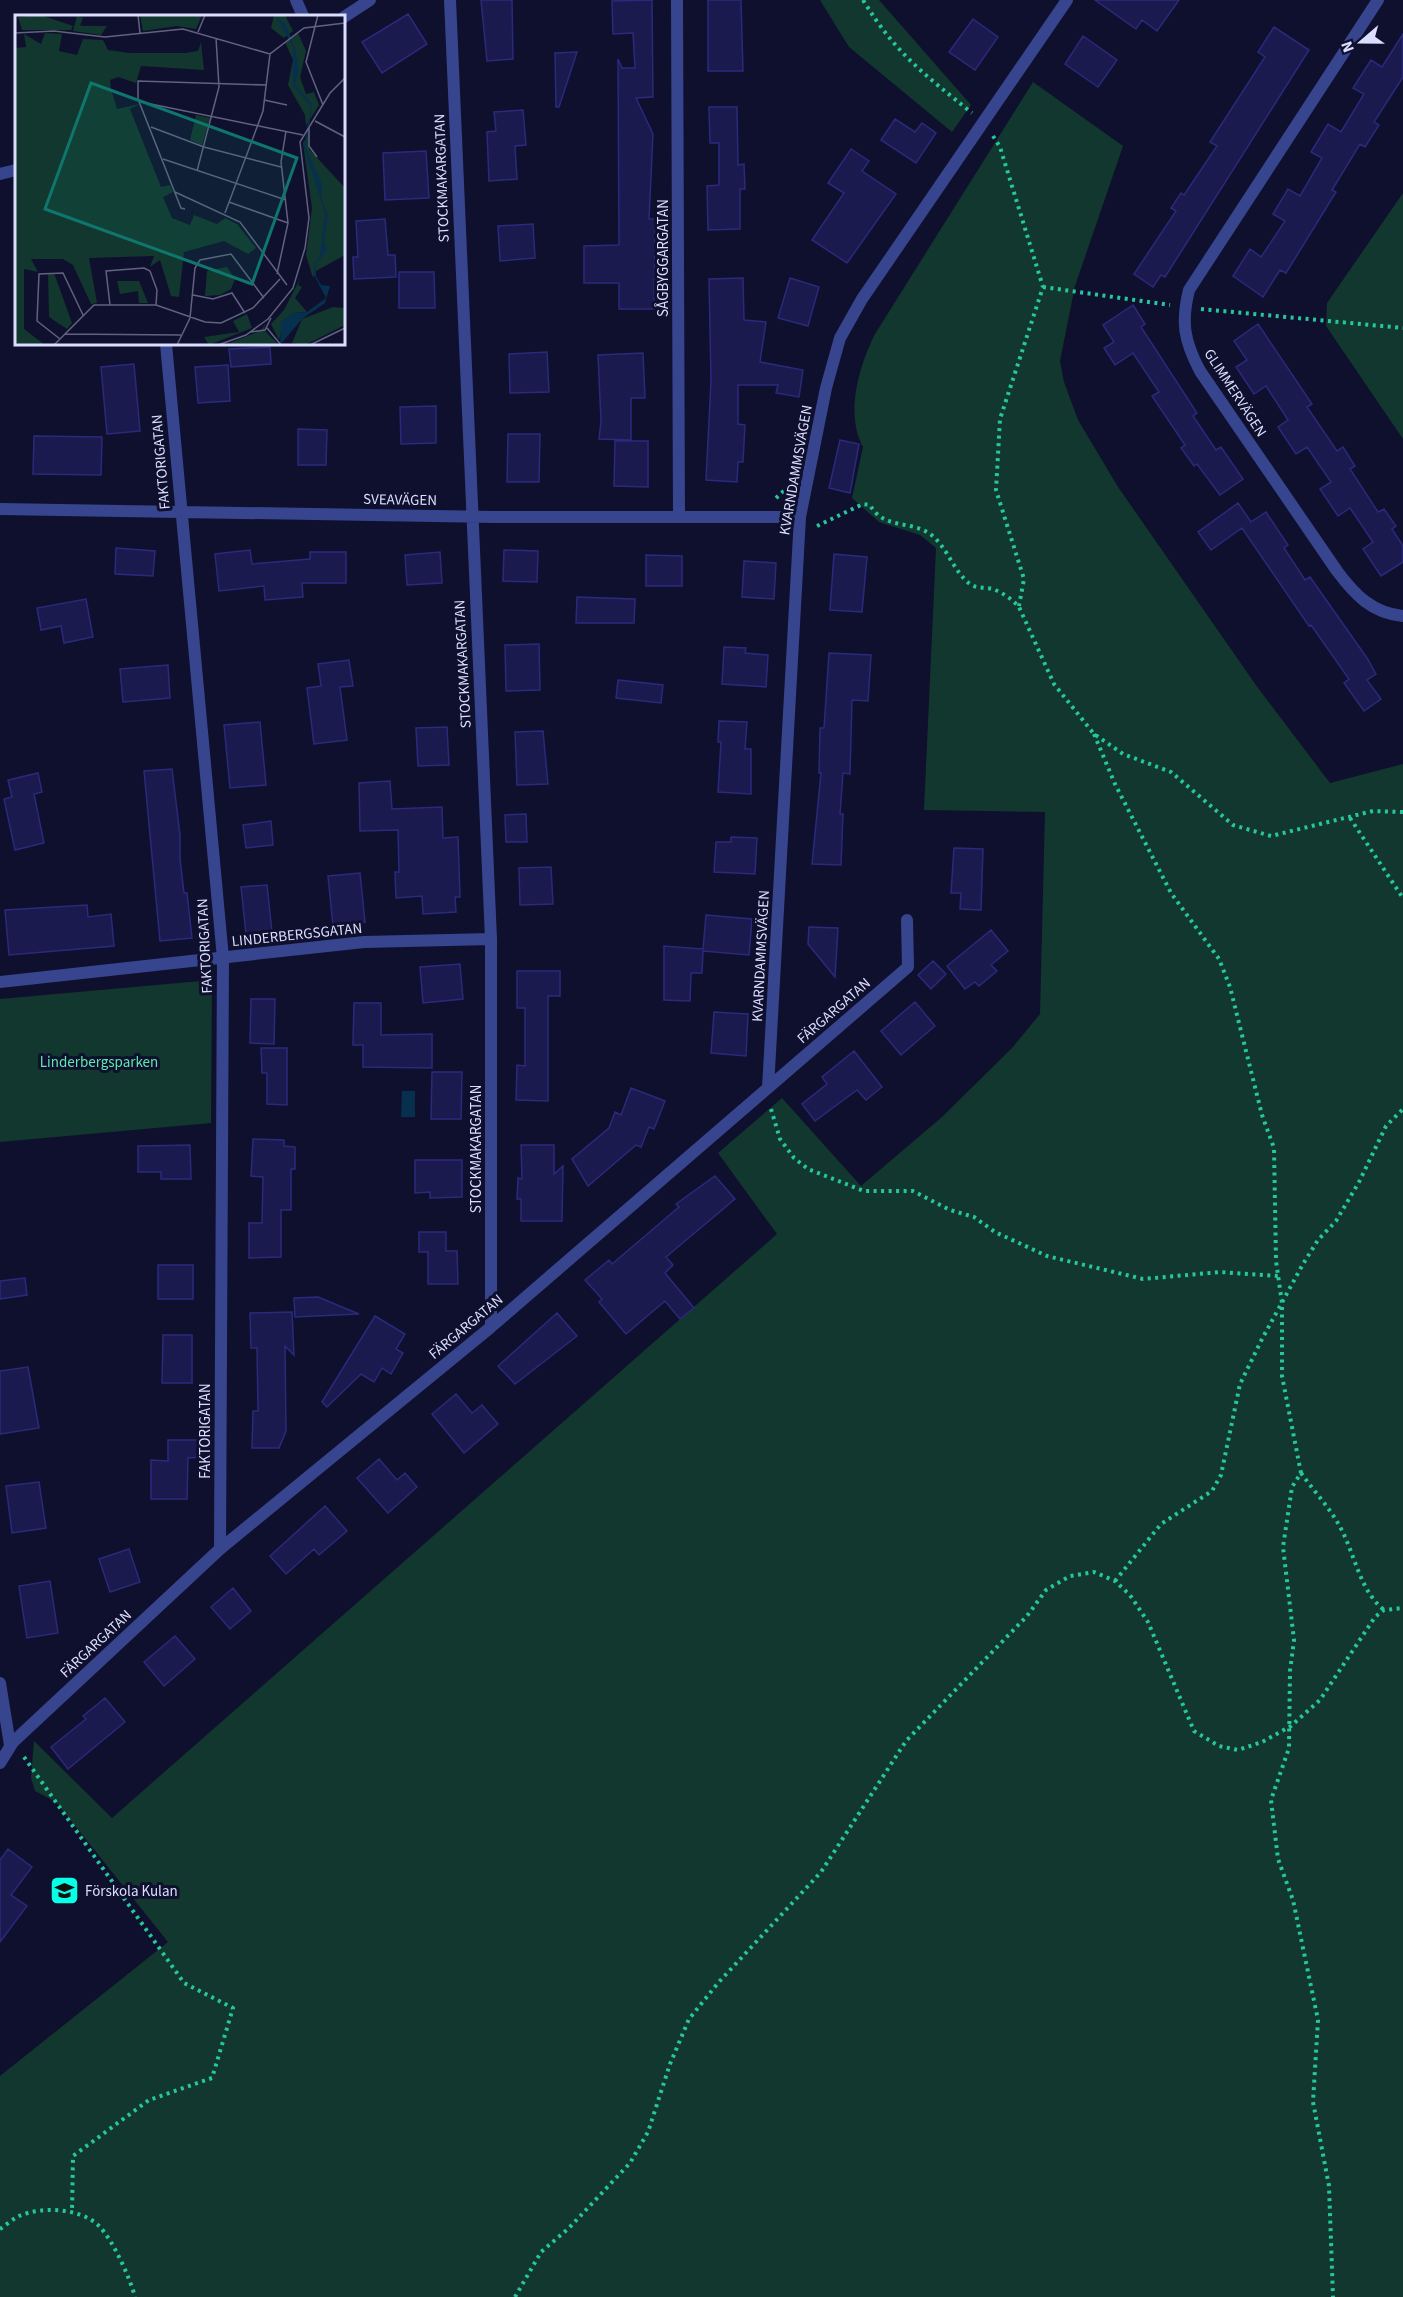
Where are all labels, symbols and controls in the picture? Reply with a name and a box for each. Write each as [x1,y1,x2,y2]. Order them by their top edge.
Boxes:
north arrow [1331,12,1391,72]
inset map [15,15,345,345]
text: N [1336,38,1360,56]
street label: STOCKMAKARGATAN [429,113,455,243]
street label: SÅGBYGGARGATAN [653,199,674,317]
street label: GLIMMERVÄGEN [1199,345,1271,441]
street label: KVARNDAMMSVÄGEN [774,403,818,537]
street label: FAKTORIGATAN [146,414,176,510]
street label: SVEAVÄGEN [363,489,437,511]
street label: STOCKMAKARGATAN [449,599,477,729]
street label: KVARNDAMMSVÄGEN [747,890,775,1022]
street label: FAKTORIGATAN [192,898,218,994]
street label: LINDERBERGSGATAN [231,918,363,952]
street label: FÄRGARGATAN [793,973,875,1049]
park label: Linderbergsparken [40,1052,158,1073]
street label: STOCKMAKARGATAN [466,1085,487,1213]
street label: FÄRGARGATAN [424,1290,508,1364]
street label: FAKTORIGATAN [195,1383,216,1479]
street label: FÄRGARGATAN [55,1605,137,1683]
school or university icon: Förskola Kulan [48,1875,80,1907]
place label: Förskola Kulan [85,1881,178,1902]

